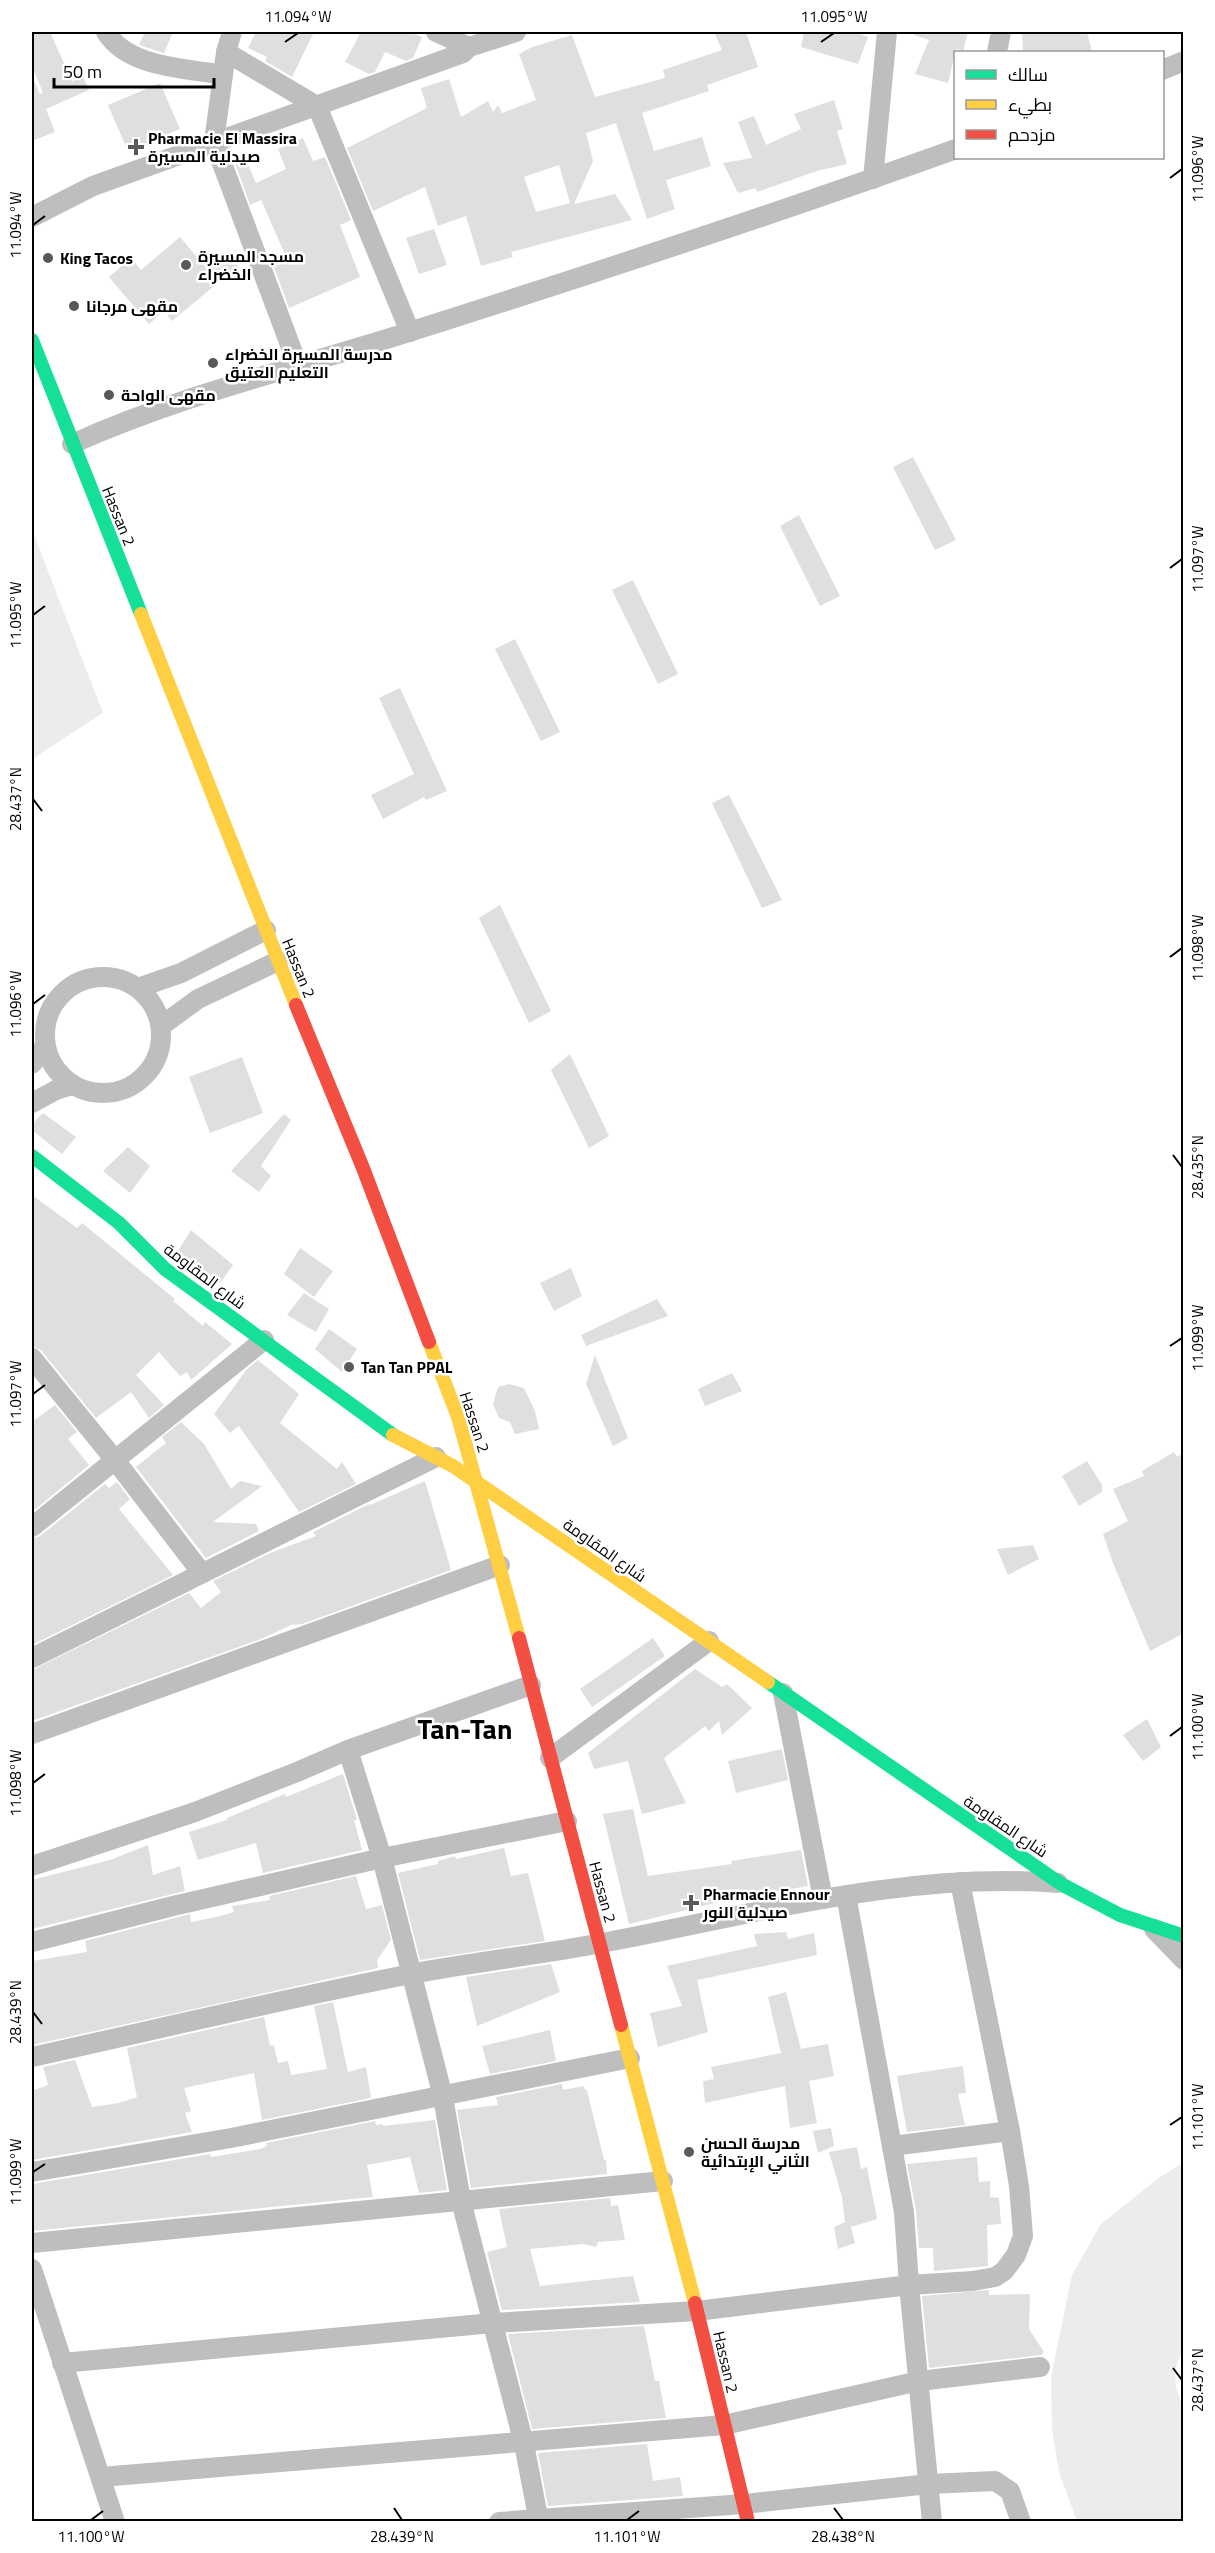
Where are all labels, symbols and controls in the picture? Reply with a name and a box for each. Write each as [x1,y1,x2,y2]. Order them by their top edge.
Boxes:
text: 11.094°W [265,5,331,28]
text: 11.095°W [801,5,867,28]
scale bar [54,51,214,89]
legend [954,51,1164,159]
text: 50 m [63,58,102,85]
text: سالك [1008,61,1048,88]
text: بطيء [1008,91,1052,119]
text: مزدحم [1008,121,1056,148]
place label: Pharmacie El Massira صيدلية المسيرة [148,126,297,168]
text: 11.096°W [1186,136,1209,202]
marker: Pharmacie El Massira صيدلية المسيرة [129,140,143,154]
text: 11.094°W [4,192,27,258]
place label: مسجد المسيرة الخضراء [198,244,304,286]
place label: King Tacos [60,246,133,270]
marker: King Tacos [41,251,55,265]
marker: مسجد المسيرة الخضراء [179,258,193,272]
place label: مقهى مرجانا [86,294,178,318]
marker: مقهى مرجانا [67,299,81,313]
place label: مدرسة المسيرة الخضراء التعليم العتيق [225,342,392,384]
marker: مدرسة المسيرة الخضراء التعليم العتيق [206,356,220,370]
place label: مقهى الواحة [121,383,216,407]
marker: مقهى الواحة [102,388,116,402]
street label: Hassan 2 [96,482,142,550]
text: 11.097°W [1186,526,1209,592]
text: 11.095°W [4,582,27,648]
text: 28.437°N [4,767,27,831]
text: 11.098°W [1186,915,1209,981]
street label: Hassan 2 [276,934,322,1002]
text: 11.096°W [4,971,27,1037]
text: 28.435°N [1186,1135,1209,1199]
street label: شارع المقاومة [159,1237,251,1315]
text: 11.099°W [1186,1305,1209,1371]
place label: Tan Tan PPAL [361,1355,453,1379]
marker: Tan Tan PPAL [342,1360,356,1374]
text: 11.097°W [4,1361,27,1427]
street label: Hassan 2 [454,1388,496,1456]
street label: شارع المقاومة [558,1512,652,1588]
text: 11.100°W [1186,1694,1209,1760]
district label: Tan-Tan [418,1707,512,1750]
text: 11.098°W [4,1750,27,1816]
street label: شارع المقاومة [959,1789,1053,1863]
street label: Hassan 2 [583,1859,623,1925]
place label: Pharmacie Ennour صيدلية النور [702,1882,830,1924]
marker: Pharmacie Ennour صيدلية النور [684,1896,698,1910]
text: 28.439°N [4,1980,27,2044]
text: 11.101°W [1186,2084,1209,2150]
place label: مدرسة الحسن الثاني الإبتدائية [701,2131,810,2174]
text: 11.099°W [4,2139,27,2205]
marker: مدرسة الحسن الثاني الإبتدائية [682,2145,696,2159]
street label: Hassan 2 [707,2329,745,2395]
text: 28.437°N [1186,2348,1209,2412]
text: 11.100°W [58,2525,124,2548]
text: 28.439°N [370,2525,434,2548]
text: 11.101°W [594,2525,660,2548]
text: 28.438°N [811,2525,875,2548]

